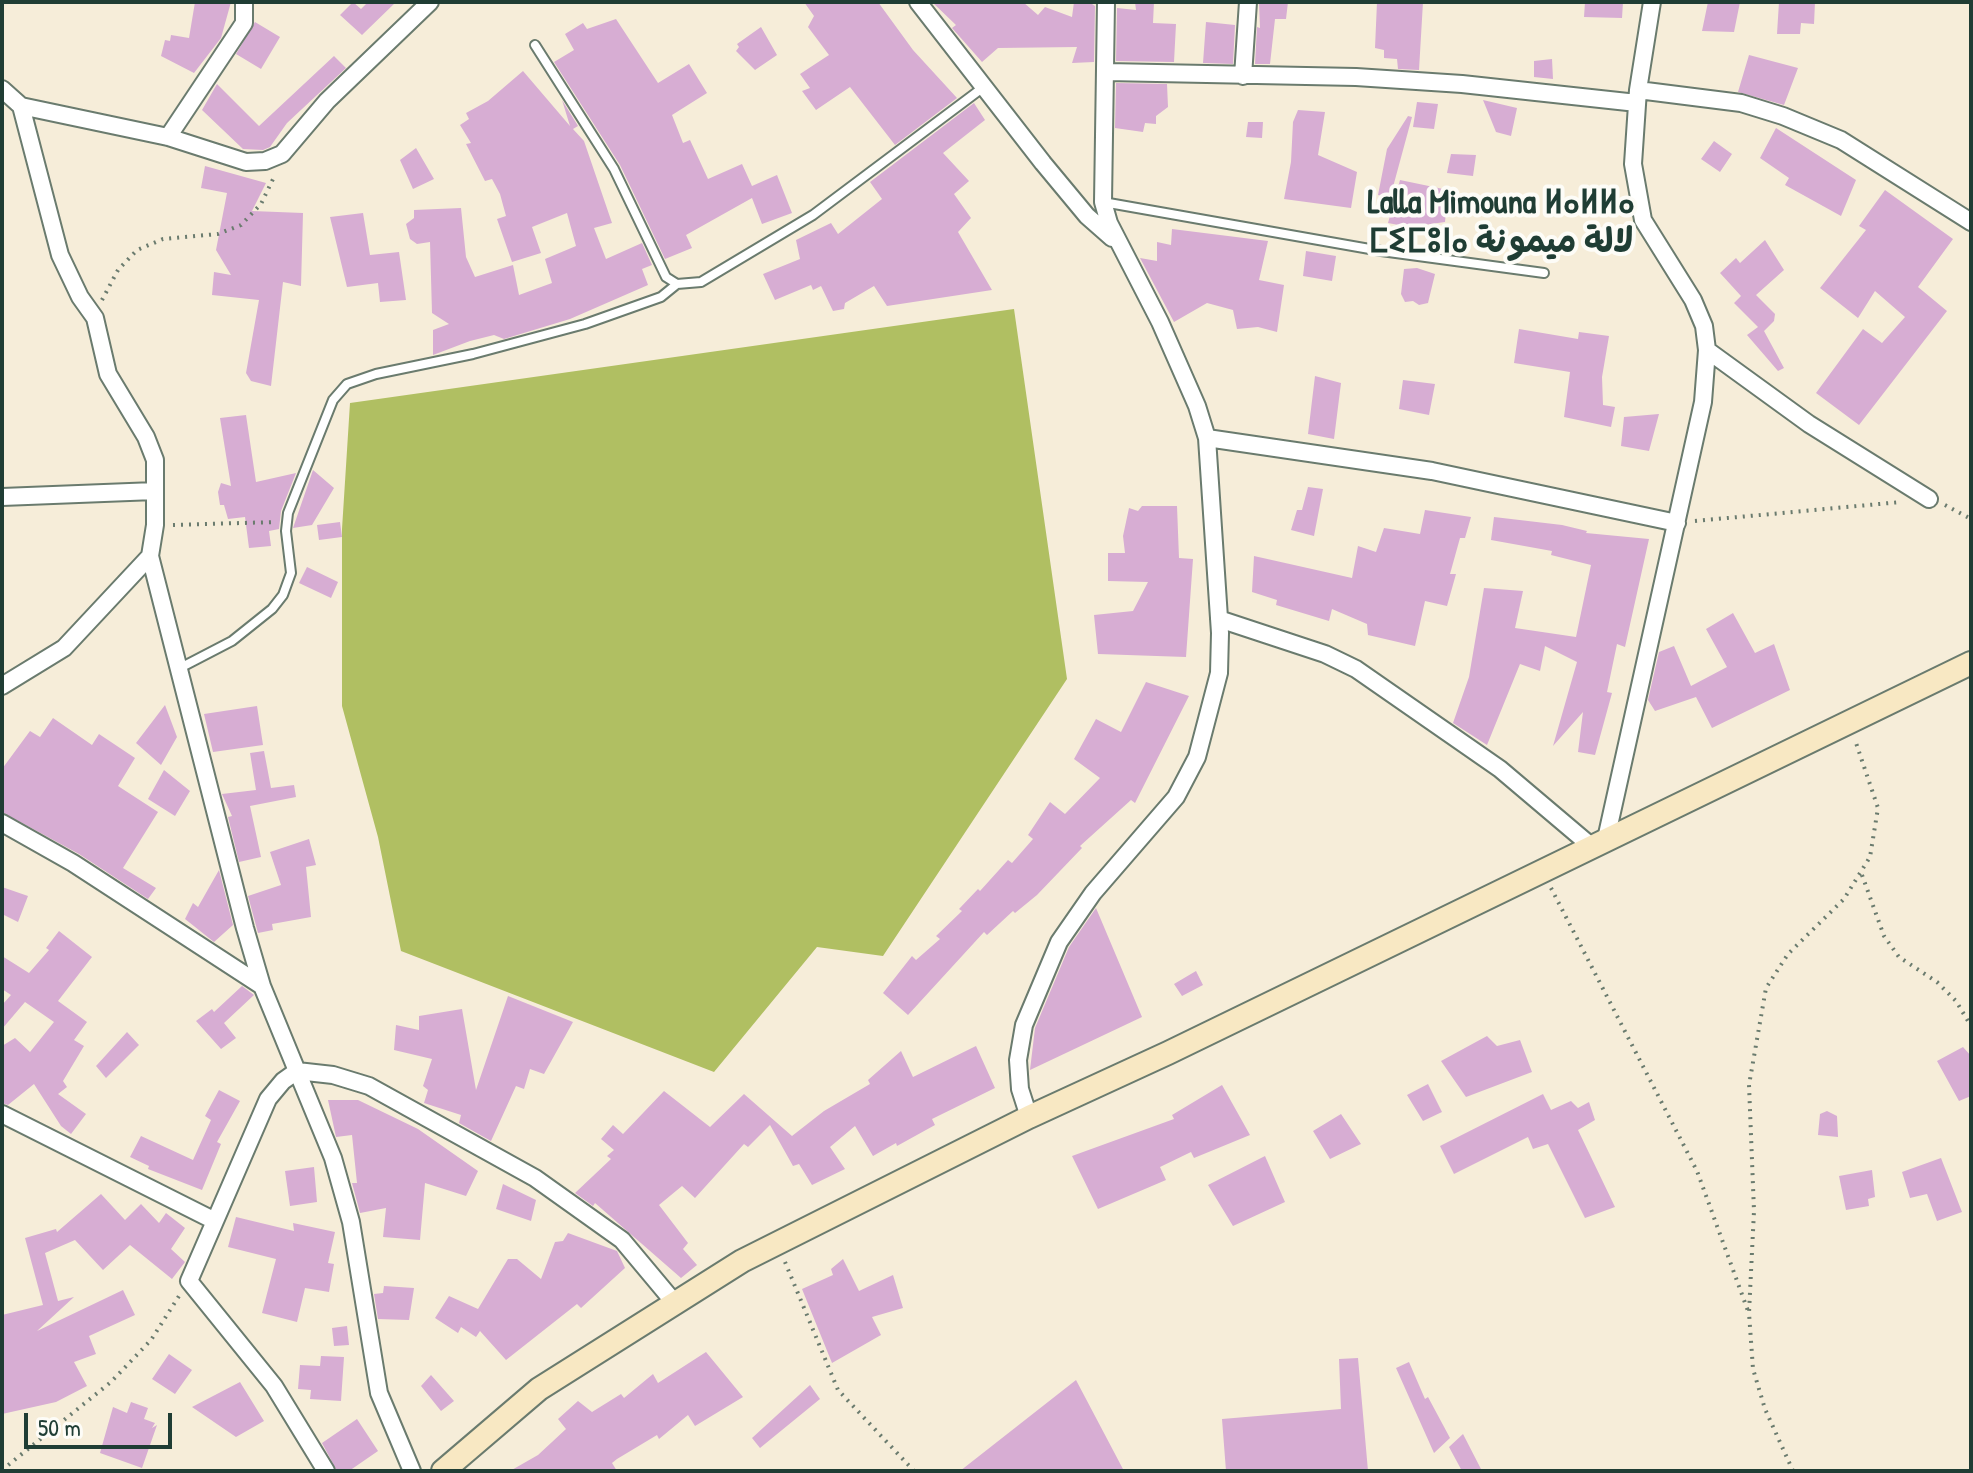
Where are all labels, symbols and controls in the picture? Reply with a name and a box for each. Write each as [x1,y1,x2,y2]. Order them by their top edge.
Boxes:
district label: Lalla Mimouna ⵍⴰⵍⵍⴰ ⵎⵉⵎⵓⵏⴰ لالة ميمونة [1367,184,1635,264]
scale bar [28,1397,176,1447]
text: 50 m [38,1411,81,1443]

